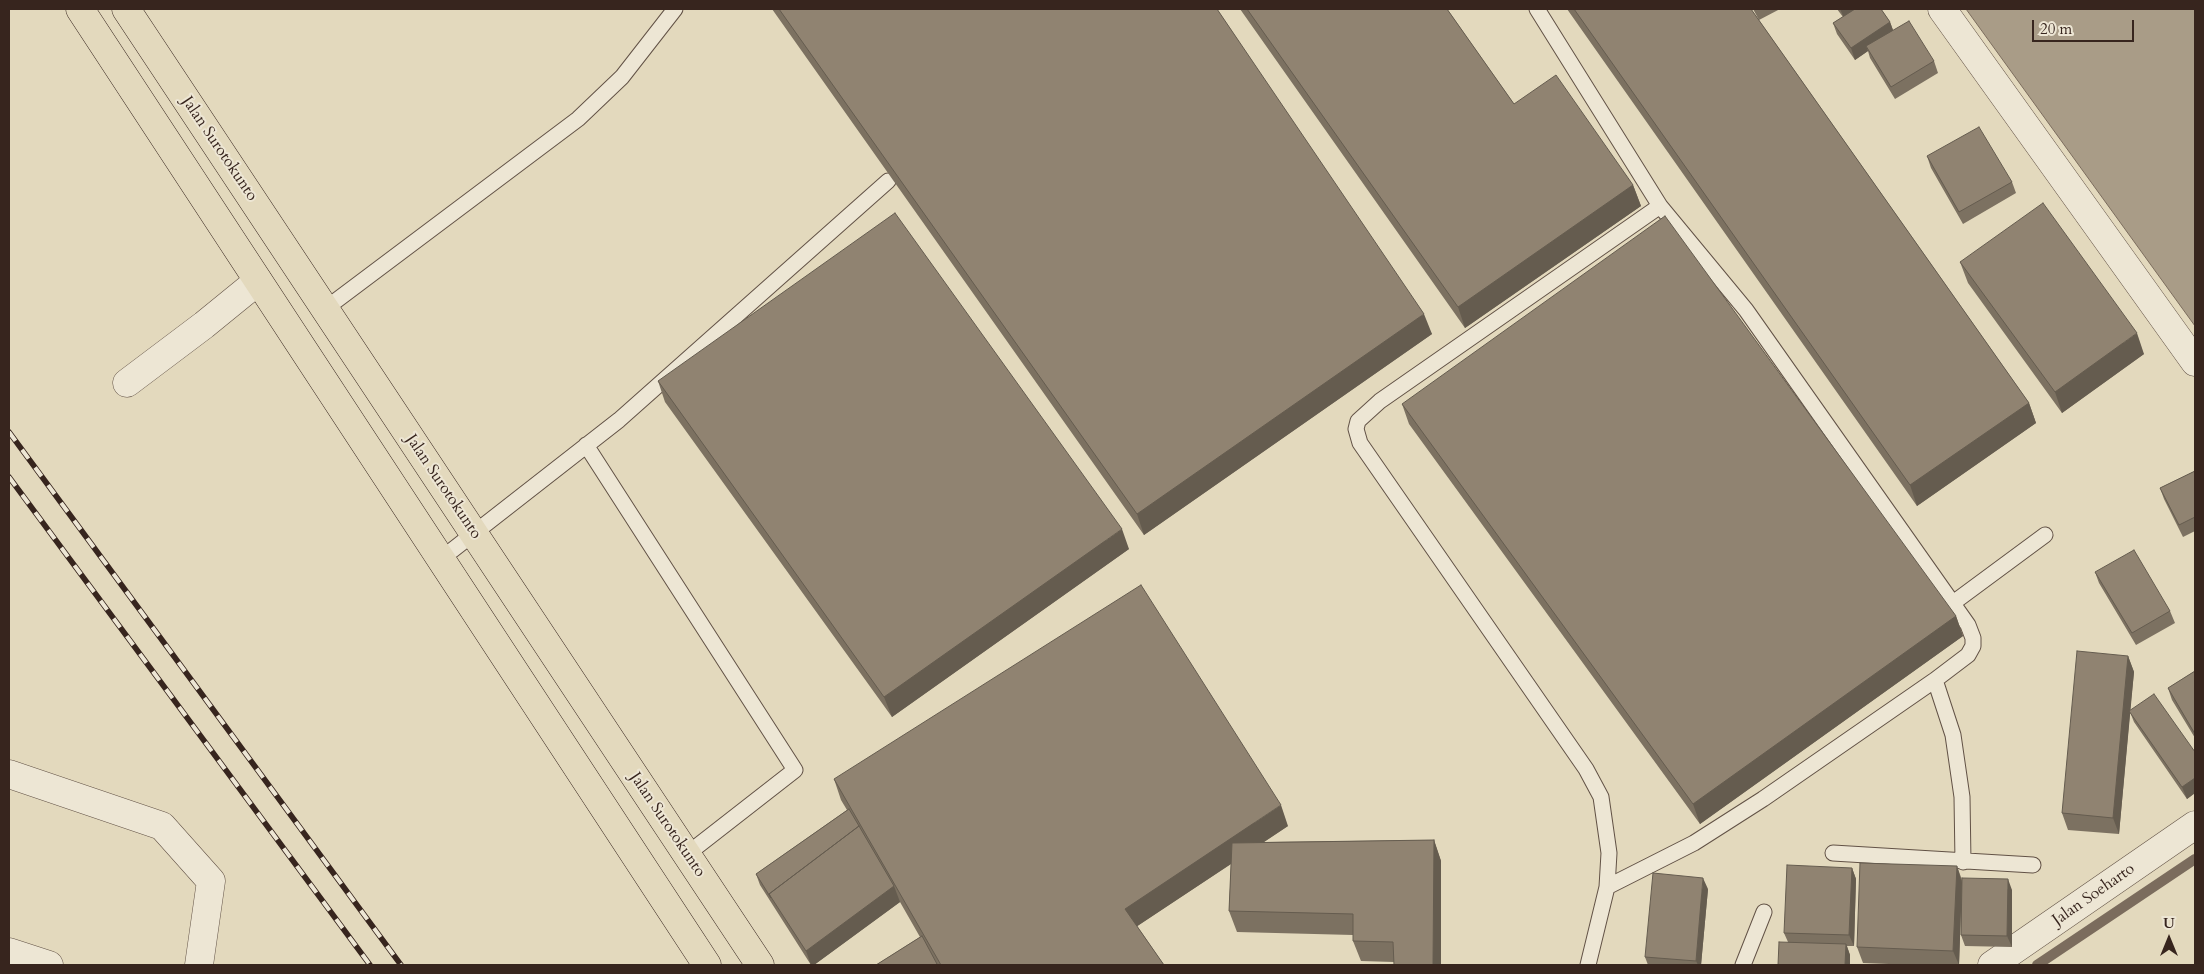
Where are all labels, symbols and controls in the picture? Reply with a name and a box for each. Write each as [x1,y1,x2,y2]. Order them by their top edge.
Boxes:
scale bar [2034,10,2136,42]
text: 20 m [2040,19,2072,39]
street label: Jalan Surotokunto [177,93,261,205]
street label: Jalan Surotokunto [401,431,485,543]
street label: Jalan Surotokunto [625,769,709,881]
street label: Jalan Soeharto [2049,860,2139,930]
north arrow [2144,914,2194,964]
text: U [2163,914,2175,933]

